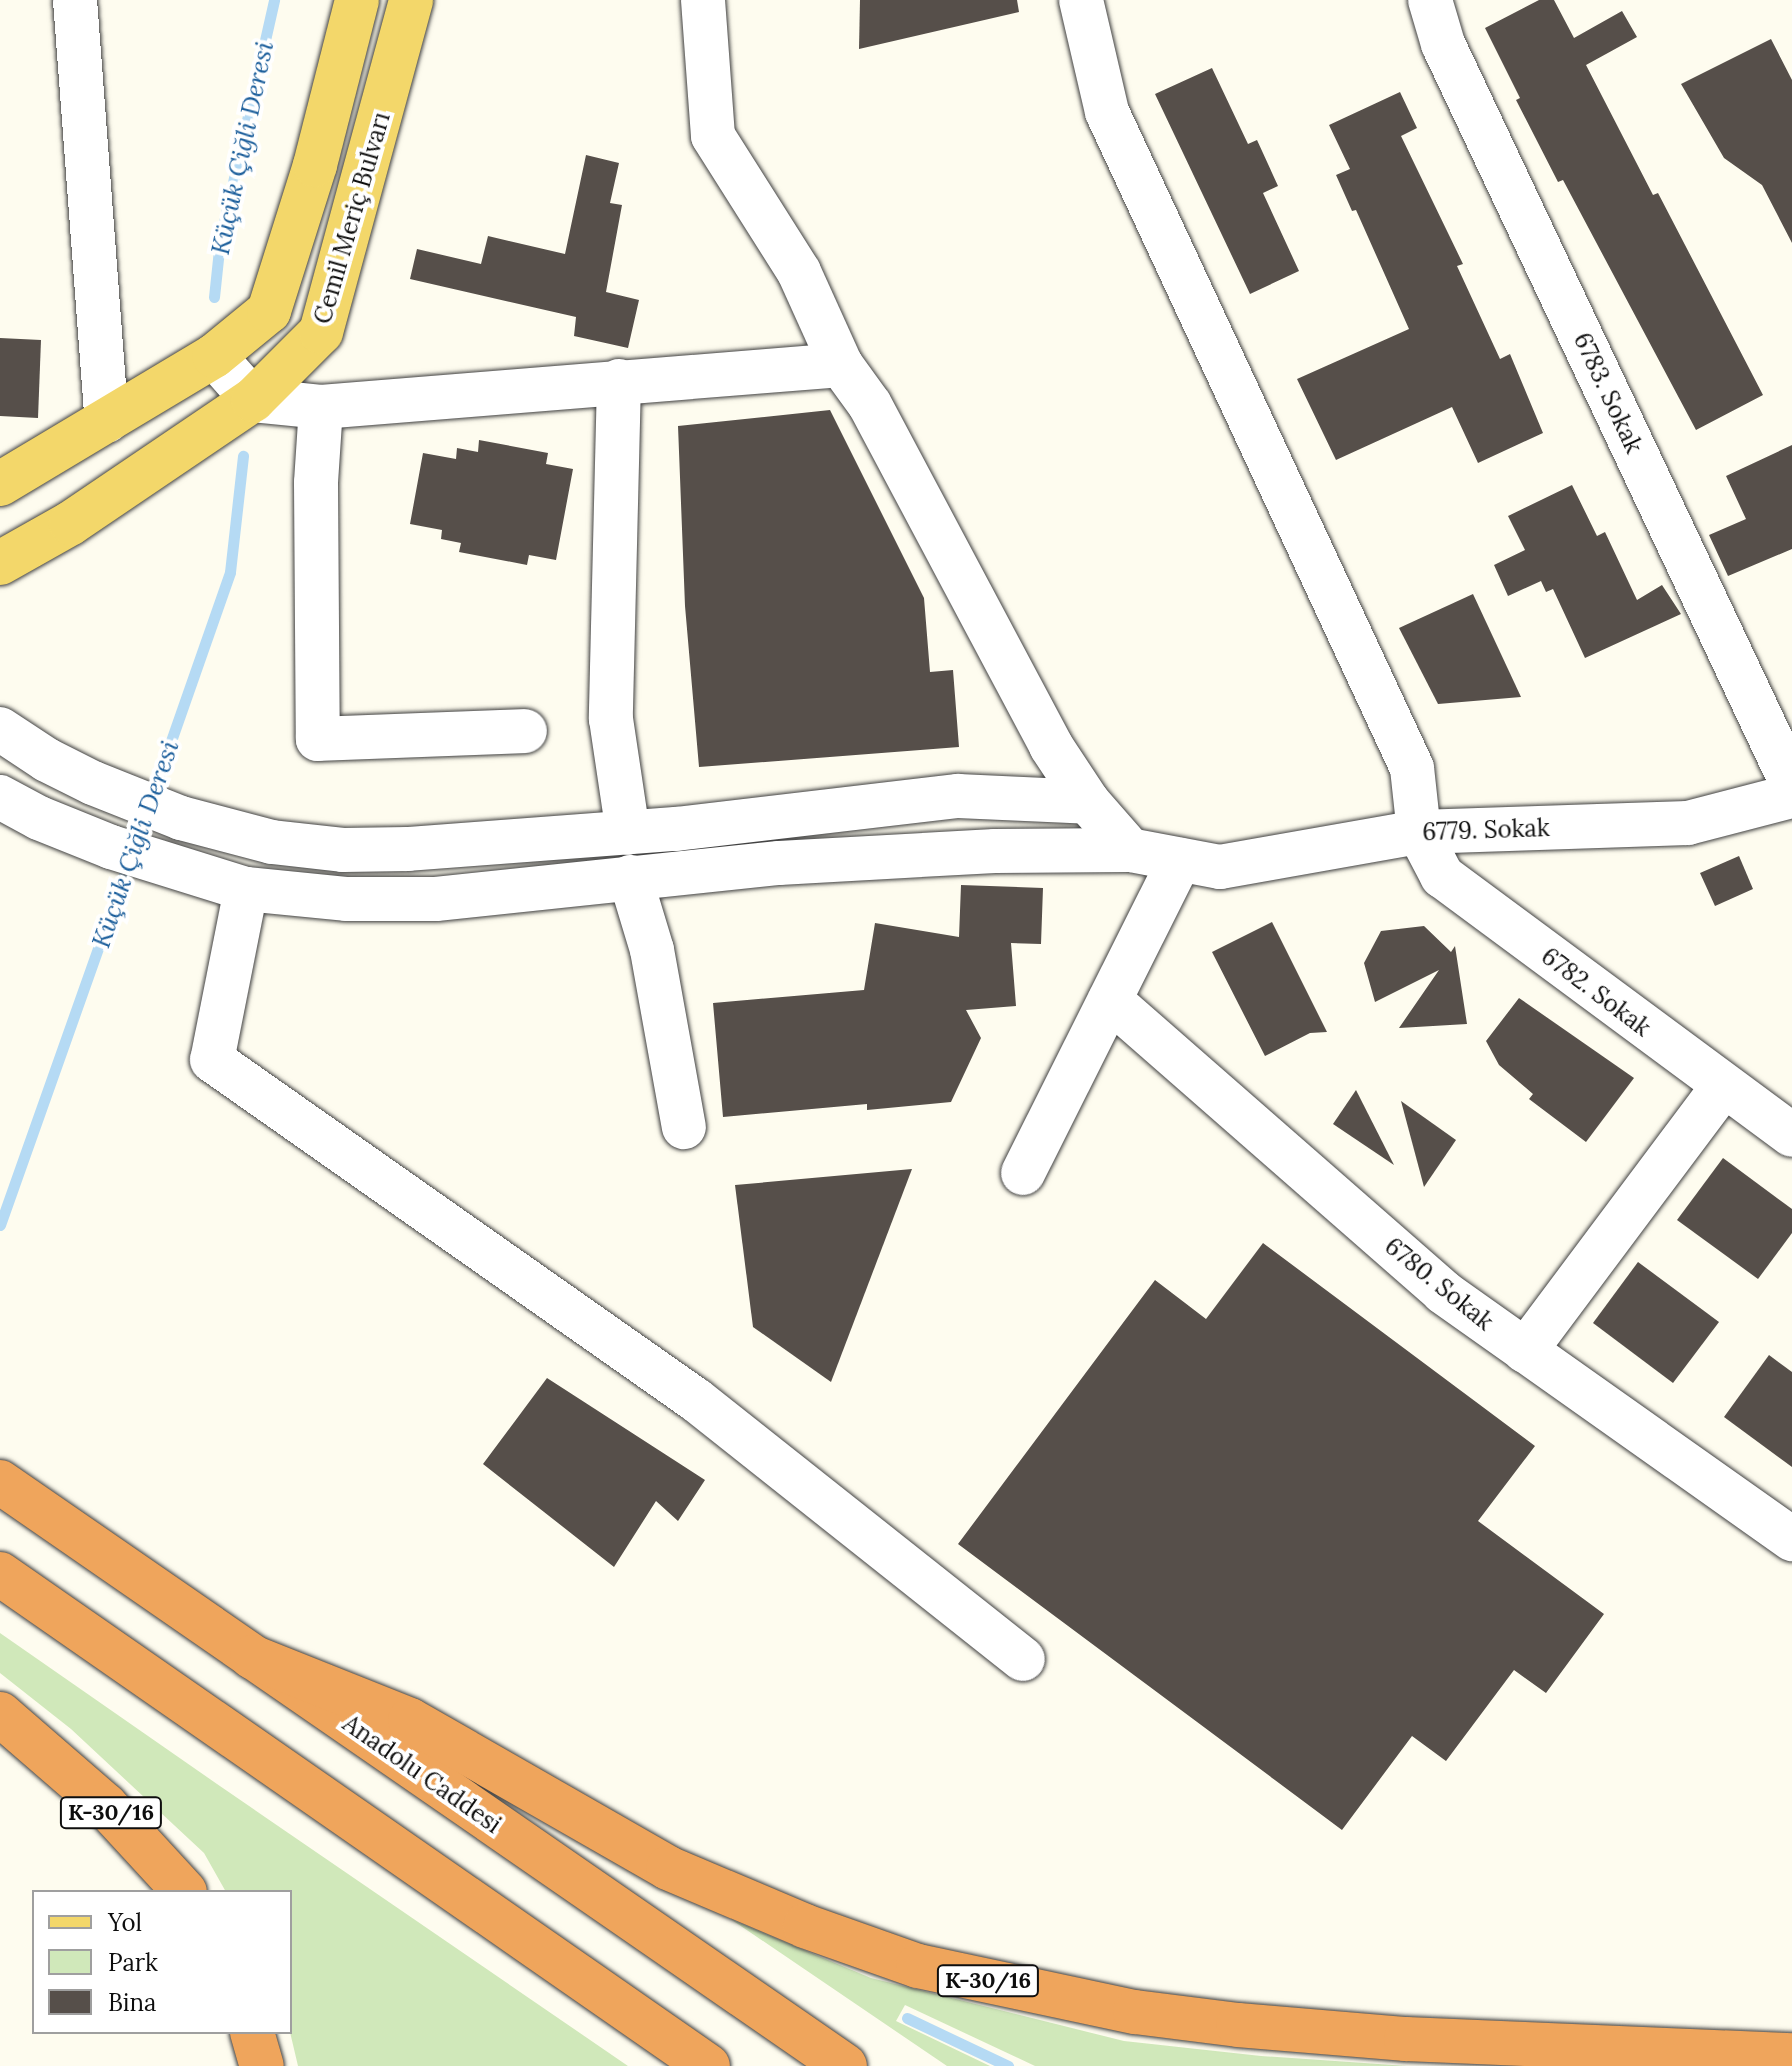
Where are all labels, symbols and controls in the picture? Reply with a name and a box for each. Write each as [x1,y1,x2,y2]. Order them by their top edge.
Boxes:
water label: Küçük Çiğli Deresi [204,38,280,258]
street label: Cemil Meriç Bulvarı [308,109,396,327]
street label: 6783. Sokak [1568,328,1648,458]
water label: Küçük Çiğli Deresi [85,736,185,952]
street label: 6779. Sokak [1422,813,1550,847]
street label: 6782. Sokak [1536,942,1656,1042]
street label: 6780. Sokak [1379,1232,1499,1336]
street label: Anadolu Caddesi [337,1709,507,1839]
road number: K-30/16 [59,1795,163,1831]
legend [32,1890,292,2034]
text: Yol [108,1907,142,1938]
text: Park [108,1947,158,1978]
road number: K-30/16 [936,1963,1040,1999]
text: Bina [108,1987,156,2018]

